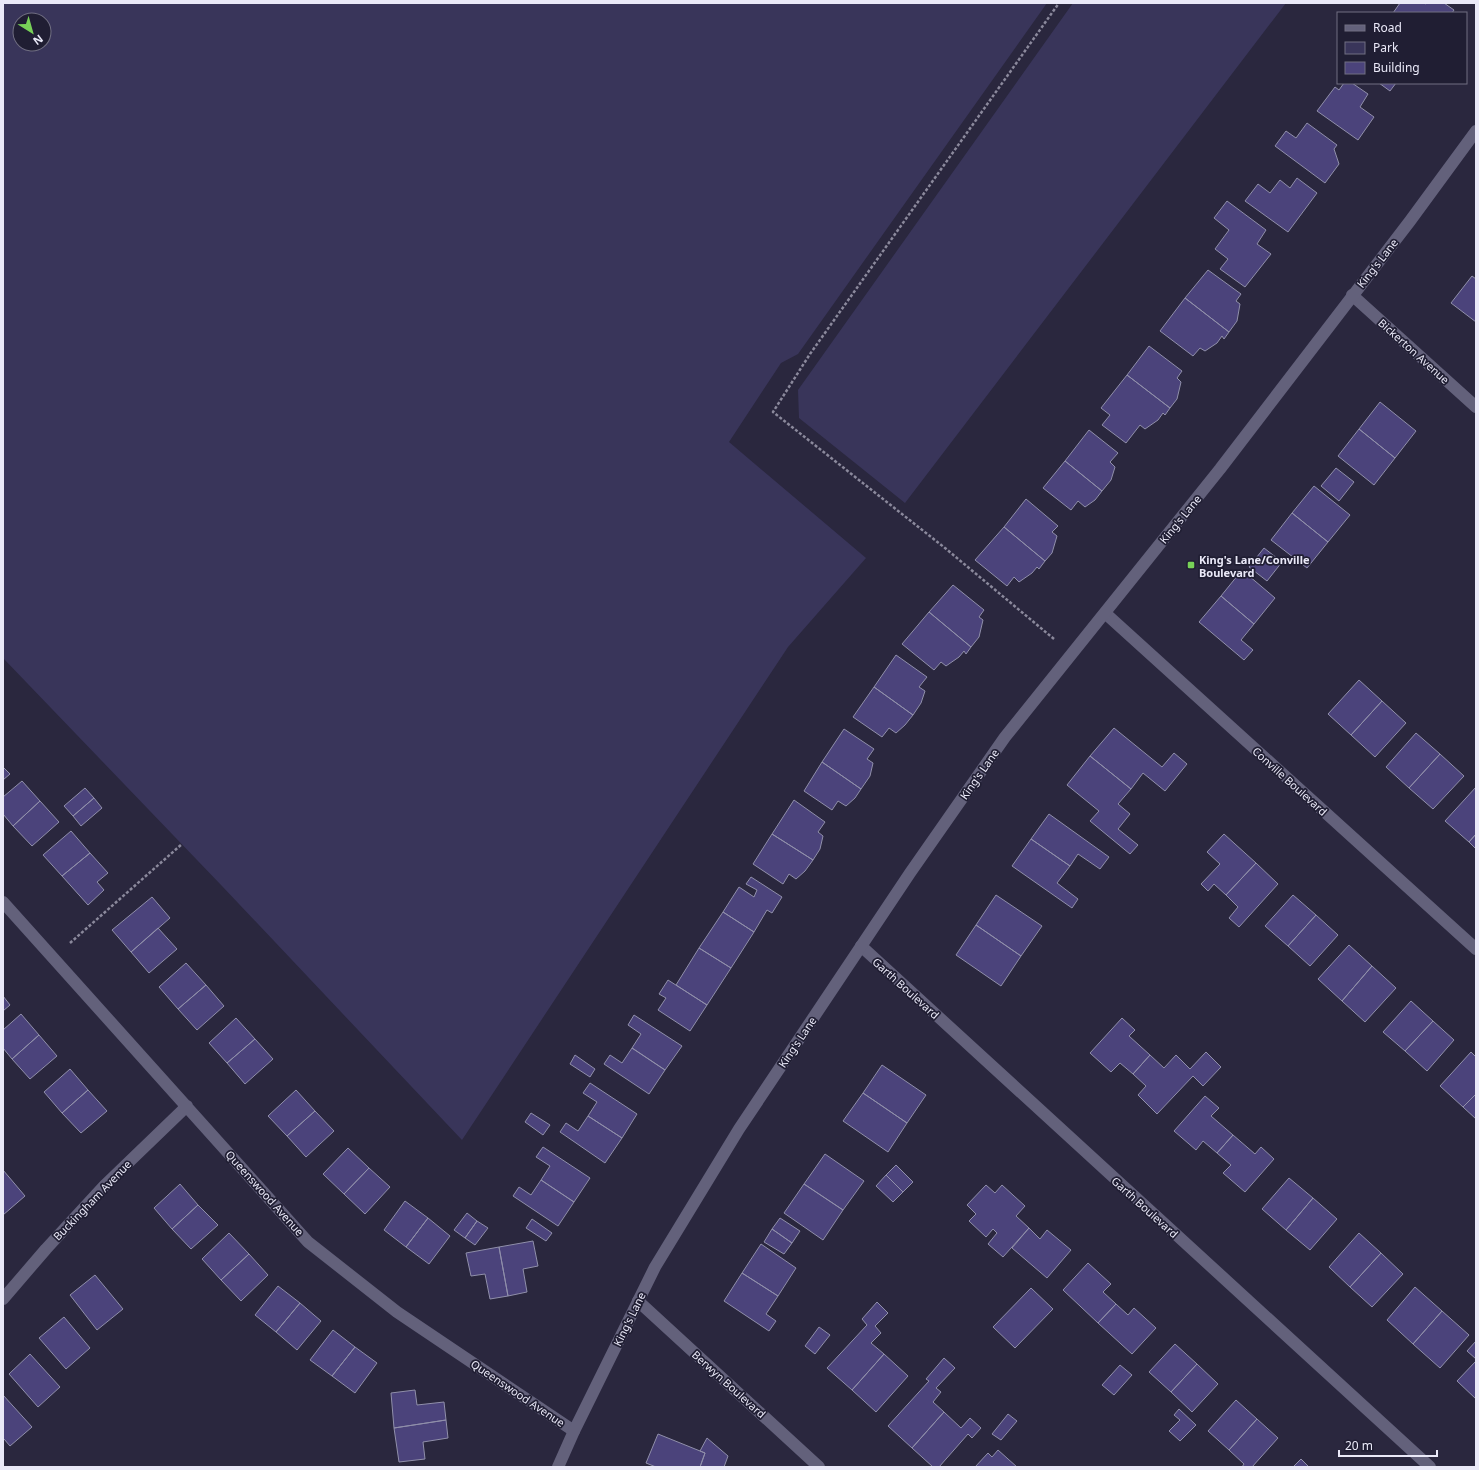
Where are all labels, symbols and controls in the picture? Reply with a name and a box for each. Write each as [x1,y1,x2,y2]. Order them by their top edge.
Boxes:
north arrow [12,12,52,52]
legend [1337,12,1467,84]
text: Road [1373,19,1402,36]
text: N [30,32,46,49]
text: Park [1373,39,1399,56]
text: Building [1373,59,1420,76]
street label: King's Lane [1353,235,1401,291]
street label: Bickerton Avenue [1375,315,1453,387]
street label: King's Lane [1156,492,1204,546]
place label: King's Lane/Conville Boulevard [1199,552,1310,580]
marker: King's Lane/Conville Boulevard [1186,560,1196,570]
street label: Conville Boulevard [1249,743,1331,819]
street label: King's Lane [956,746,1002,802]
street label: Garth Boulevard [870,954,942,1022]
street label: King's Lane [774,1014,820,1070]
street label: Queenswood Avenue [223,1147,307,1239]
street label: Buckingham Avenue [50,1157,134,1243]
street label: Garth Boulevard [1109,1173,1181,1241]
street label: King's Lane [609,1289,649,1349]
street label: Berwyn Boulevard [689,1347,769,1421]
street label: Queenswood Avenue [468,1356,568,1430]
scale bar [1339,1432,1437,1458]
text: 20 m [1345,1437,1373,1454]

